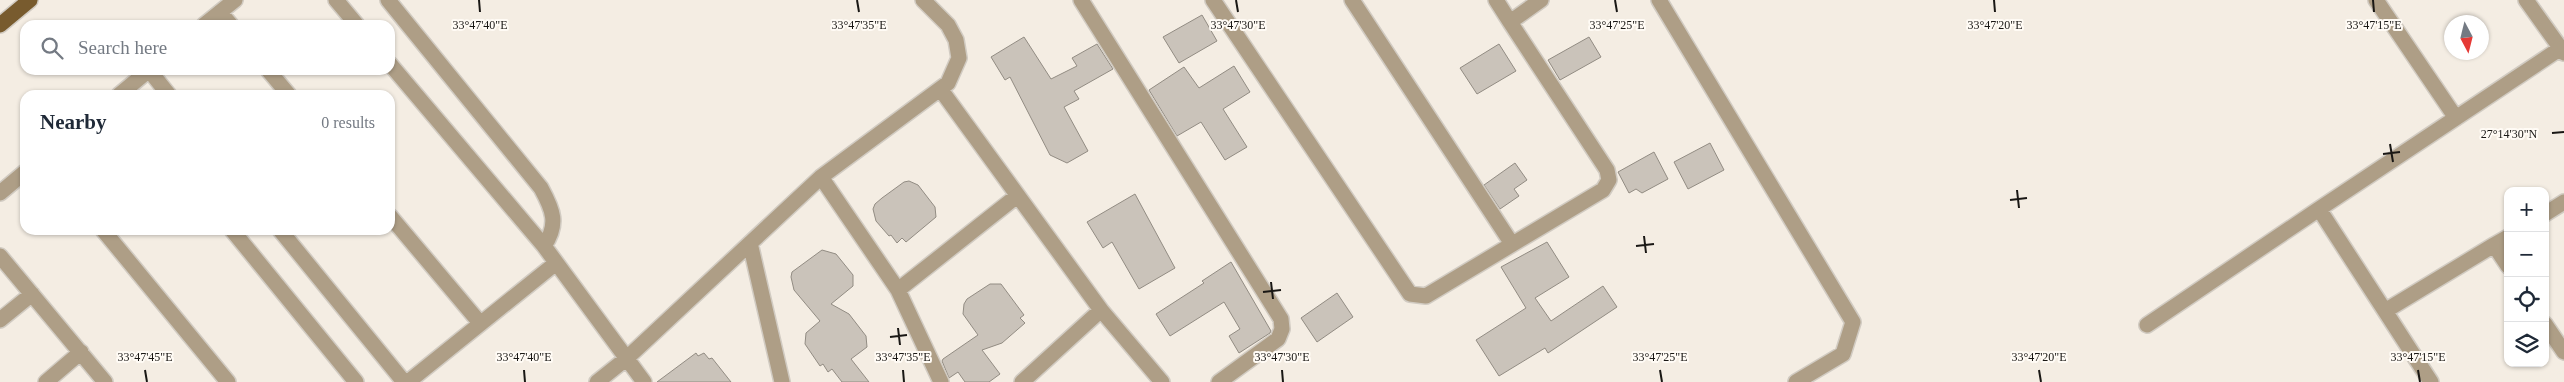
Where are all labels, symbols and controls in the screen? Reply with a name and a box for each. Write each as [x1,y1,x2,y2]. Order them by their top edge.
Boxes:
north arrow [2444,15,2489,60]
text: 33°47'40"E [452,18,508,32]
text: 33°47'35"E [831,18,887,32]
text: 33°47'30"E [1210,18,1266,32]
text: 33°47'25"E [1589,18,1645,32]
text: 33°47'20"E [1967,18,2023,32]
text: 33°47'15"E [2346,18,2402,32]
search box [20,20,395,75]
icon: search [38,34,66,62]
text: Search here [78,37,167,58]
text: Nearby [40,110,107,134]
text: 0 results [321,114,375,131]
text: 27°14'30"N [2481,127,2538,141]
map controls [2504,187,2549,367]
button: + [2504,187,2549,232]
button: − [2504,232,2549,277]
button: locate [2504,277,2549,322]
button: layers [2504,322,2549,367]
text: 33°47'45"E [117,350,173,364]
text: 33°47'40"E [496,350,552,364]
text: 33°47'35"E [875,350,931,364]
text: 33°47'30"E [1254,350,1310,364]
text: 33°47'25"E [1632,350,1688,364]
text: 33°47'20"E [2011,350,2067,364]
text: 33°47'15"E [2390,350,2446,364]

